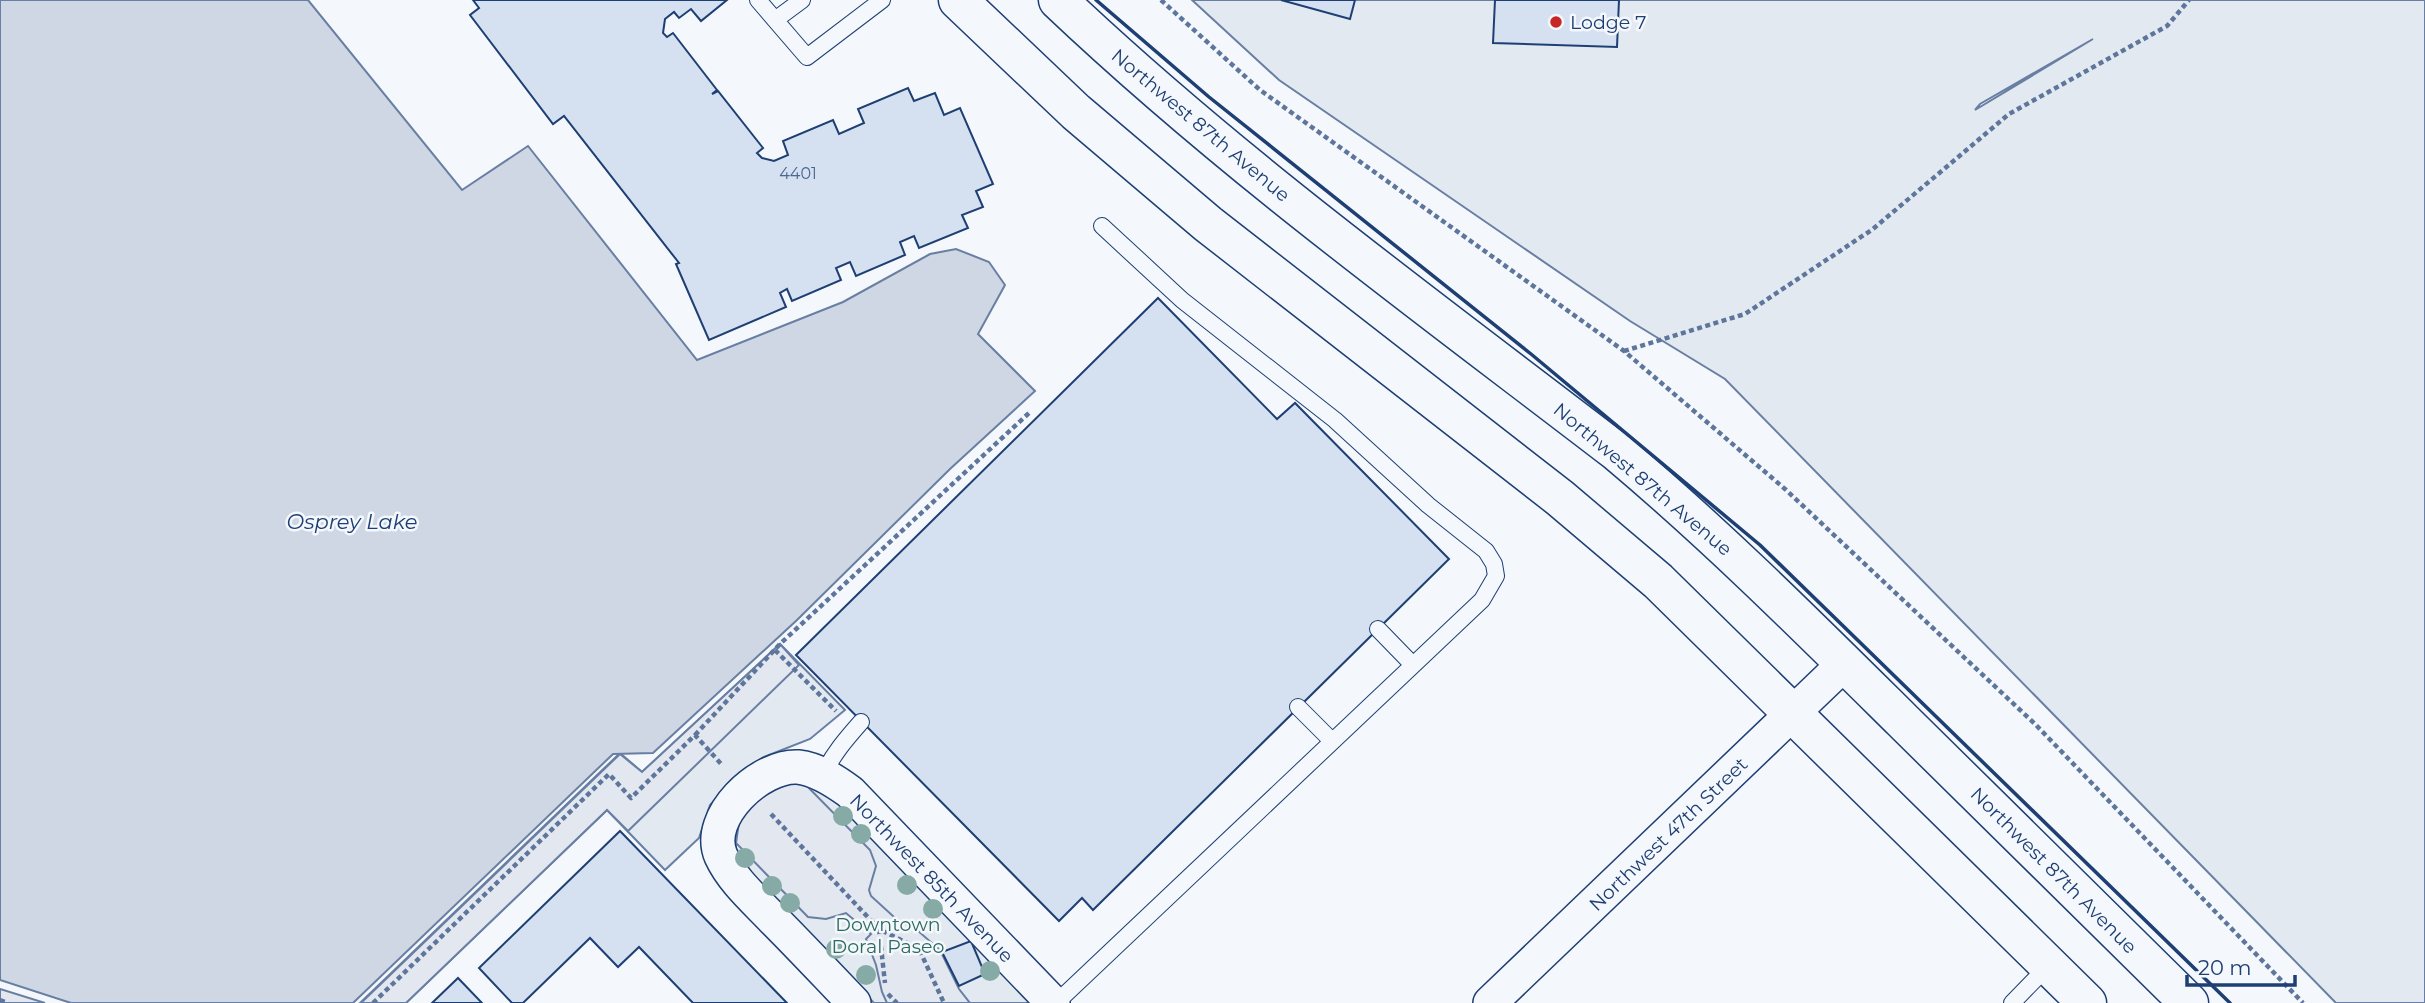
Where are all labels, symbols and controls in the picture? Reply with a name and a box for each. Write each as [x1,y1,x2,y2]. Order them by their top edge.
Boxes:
place label: Lodge 7 [1570,11,1647,34]
marker: Lodge 7 [1548,14,1564,30]
street label: Northwest 87th Avenue [1107,44,1295,207]
house number: 4401 [779,164,817,183]
street label: Northwest 87th Avenue [1549,398,1737,561]
water label: Osprey Lake [287,509,417,534]
street label: Northwest 47th Street [1584,753,1752,916]
street label: Northwest 87th Avenue [1966,782,2142,958]
street label: Northwest 85th Avenue [845,789,1018,967]
park label: Downtown Doral Paseo [832,913,945,958]
scale bar [2187,944,2296,988]
text: 20 m [2198,955,2252,980]

